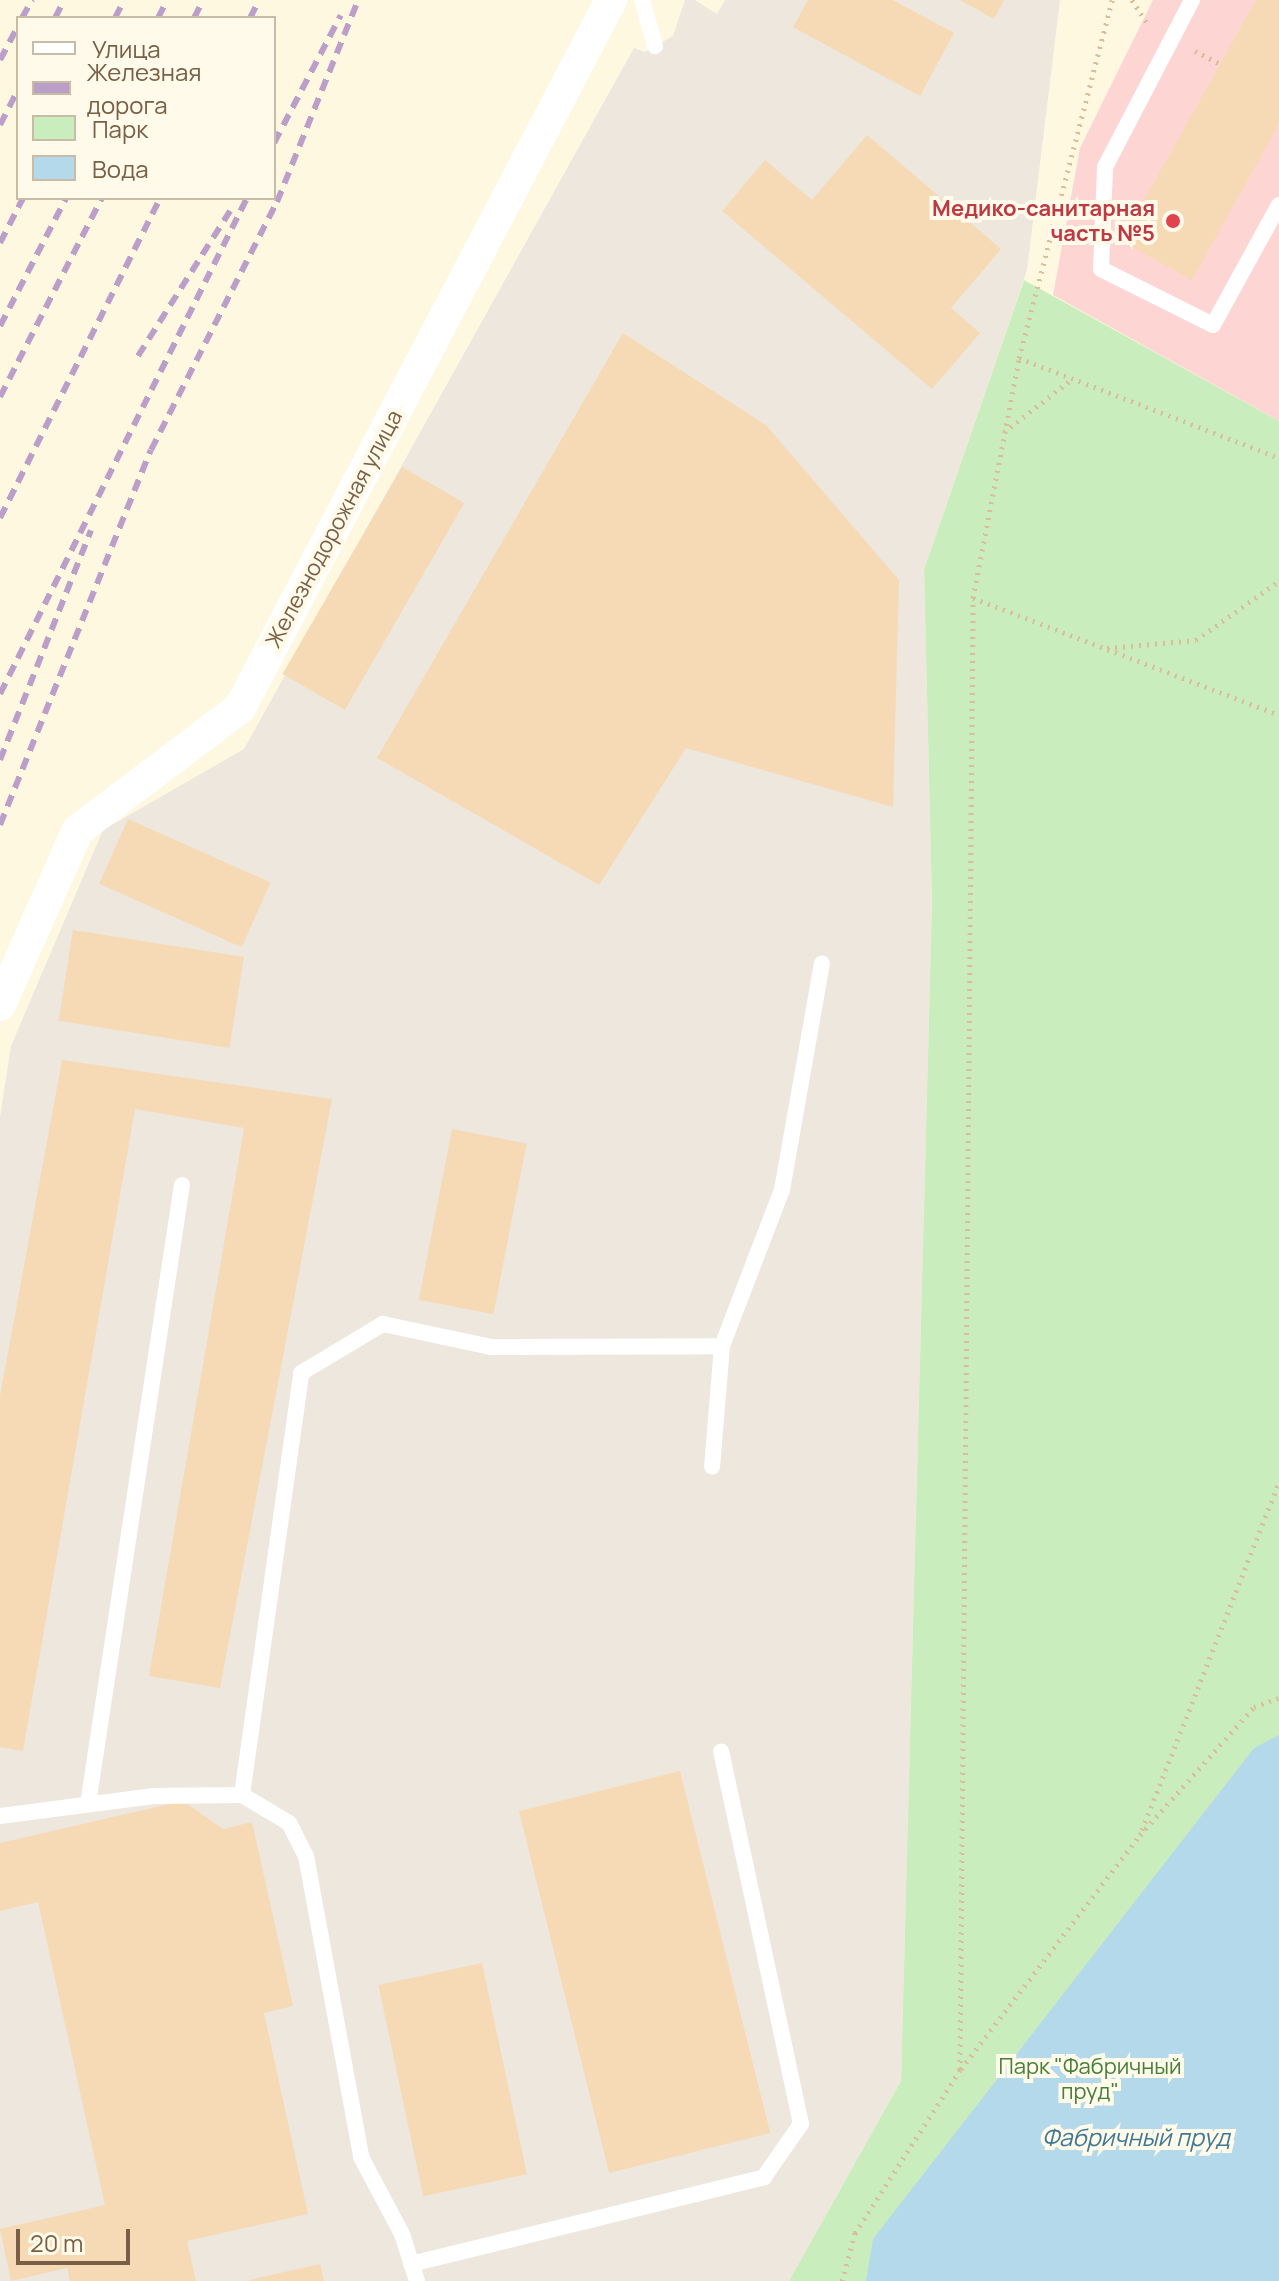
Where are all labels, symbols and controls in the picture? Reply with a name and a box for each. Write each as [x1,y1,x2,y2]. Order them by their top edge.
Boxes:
legend [16,16,276,200]
text: Улица [92,32,161,65]
text: Железная дорога [87,55,202,121]
text: Парк [92,112,148,145]
text: Вода [92,152,149,185]
place label: Медико-санитарная часть №5 [932,195,1155,246]
marker: Медико-санитарная часть №5 [1162,210,1184,232]
street label: Железнодорожная улица [260,406,408,652]
park label: Парк "Фабричный пруд" [999,2053,1181,2104]
water label: Фабричный пруд [1042,2123,1230,2151]
scale bar [20,2213,134,2263]
text: 20 m [30,2226,83,2259]

